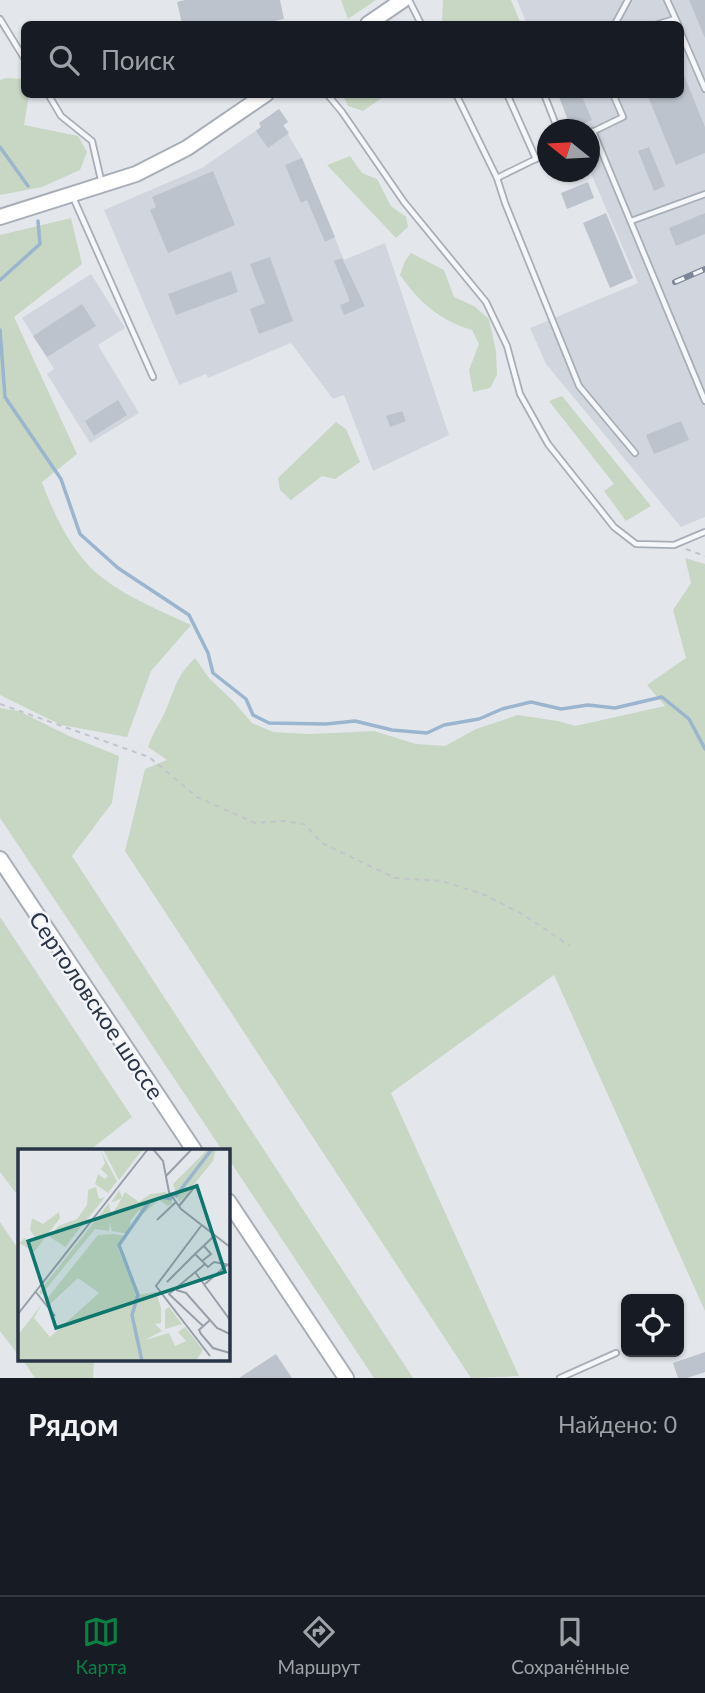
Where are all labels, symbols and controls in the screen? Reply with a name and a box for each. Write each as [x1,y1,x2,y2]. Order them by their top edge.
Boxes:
search box [21,21,684,98]
icon: search [45,41,83,79]
text: Поиск [101,44,175,76]
north arrow [537,119,600,182]
street label: Сертоловское шоссе [24,906,170,1104]
inset map [18,1149,229,1360]
map controls [621,1294,684,1357]
button: locate [621,1294,684,1357]
text: Рядом [28,1406,118,1442]
text: Найдено: 0 [558,1410,677,1438]
tab: Карта [75,1613,127,1678]
tab: Маршрут [278,1613,360,1678]
tab: Сохранённые [511,1613,630,1678]

